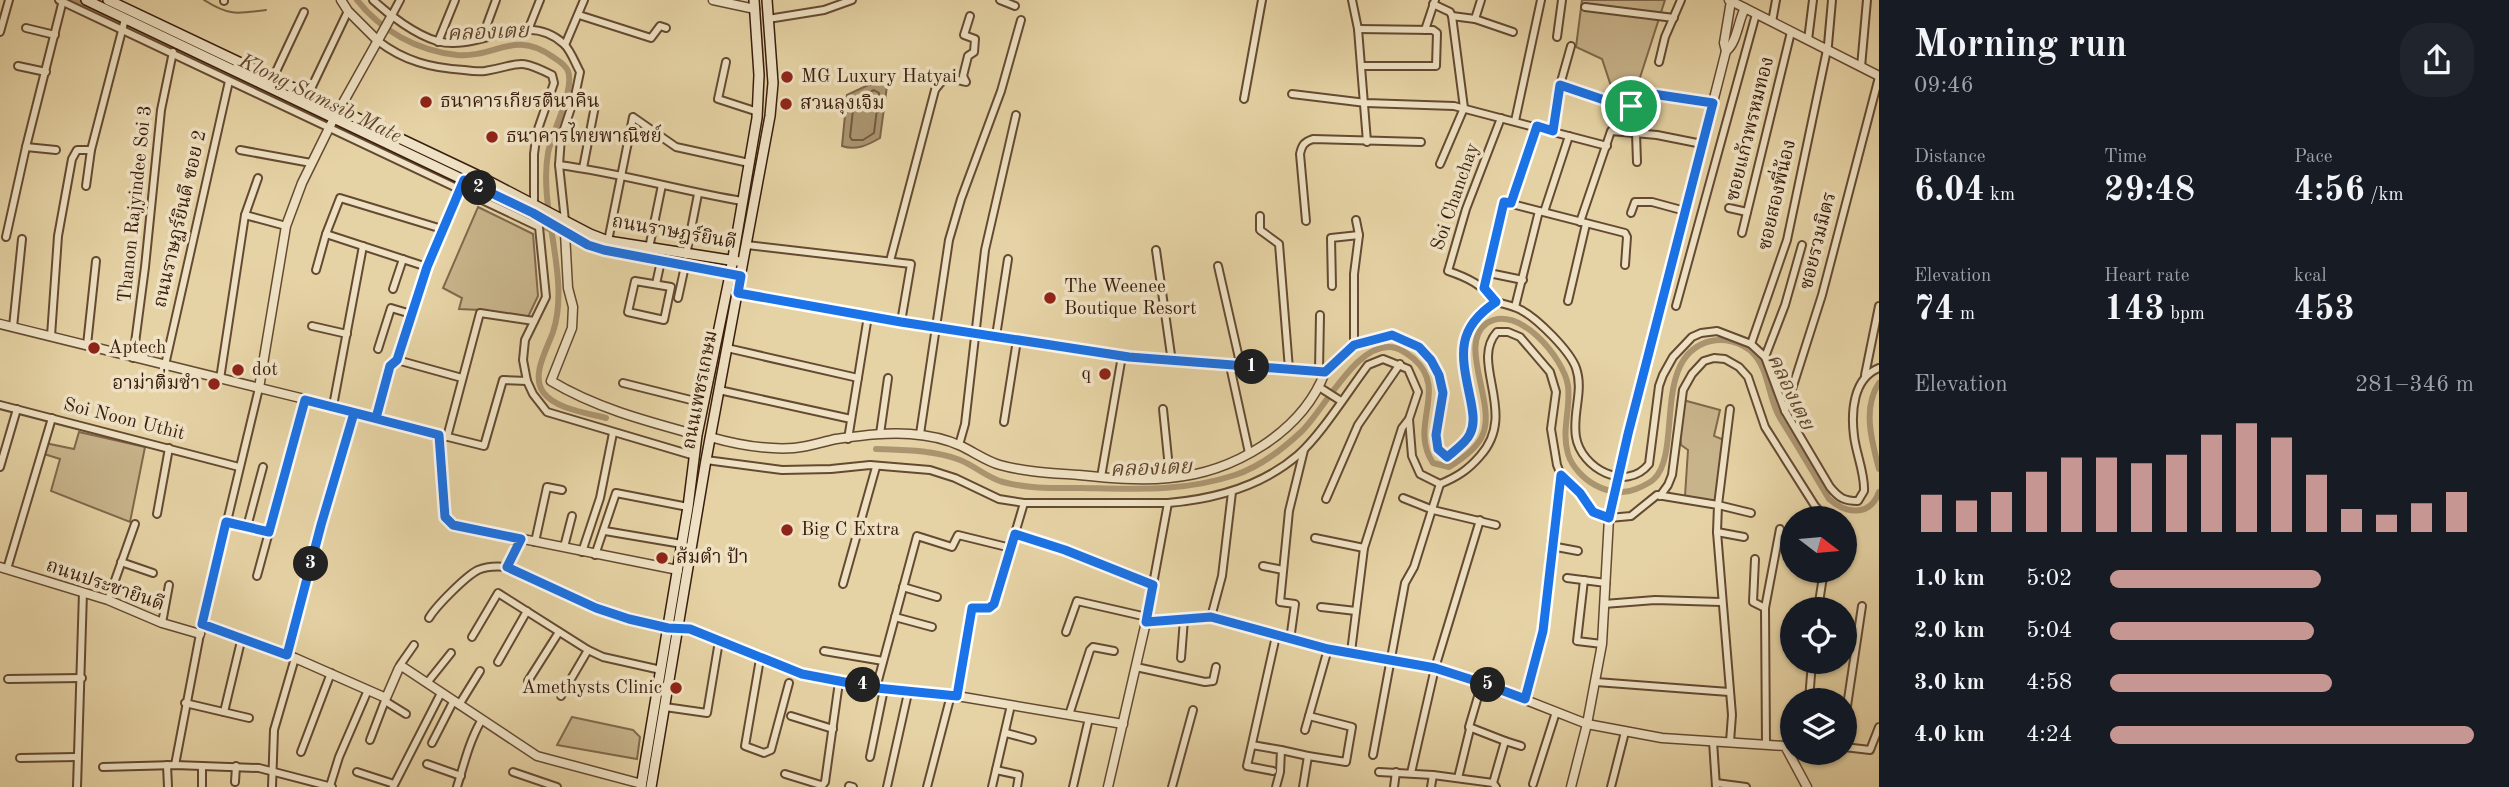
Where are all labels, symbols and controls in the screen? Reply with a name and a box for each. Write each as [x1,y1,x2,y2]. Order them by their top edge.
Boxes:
water label: คลองเตย [447,21,531,45]
button: share [2400,23,2474,97]
text: Morning run [1914,27,2127,65]
water label: Klong Samsib Mate [235,50,405,147]
street label: ซอยแก้วพรหมทอง [1721,54,1778,203]
place label: MG Luxury Hatyai [801,68,957,87]
marker: MG Luxury Hatyai [779,69,795,85]
text: 09:46 [1914,74,1974,97]
pin [1601,76,1661,136]
icon: arrive [1612,87,1650,125]
place label: ธนาคารเกียรตินาคิน [440,91,600,112]
marker: ธนาคารเกียรตินาคิน [418,94,434,110]
place label: สวนลุงเจิม [800,94,885,115]
marker: สวนลุงเจิม [778,96,794,112]
street label: Thanon Rajyindee Soi 3 [116,104,156,304]
place label: ธนาคารไทยพาณิชย์ [506,122,662,147]
street label: ถนนราษฏร์ยินดี ซอย 2 [147,127,211,310]
marker: ธนาคารไทยพาณิชย์ [484,129,500,145]
street label: ซอยสองพี่น้อง [1749,136,1800,252]
street label: Soi Chanchay [1429,141,1483,253]
text: Distance [1914,148,1986,167]
text: Time [2104,148,2147,167]
text: Pace [2294,148,2333,167]
pin: 2 [462,170,496,206]
text: 6.04 [1914,173,1985,208]
text: 29:48 [2104,173,2195,208]
text: 4:56 [2294,173,2365,208]
text: 2 [473,178,484,197]
text: km [1985,186,2015,205]
text: /km [2365,186,2404,205]
street label: ซอยรวมมิตร [1797,190,1840,292]
street label: ถนนราษฎร์ยินดี [610,209,739,253]
text: Elevation [1914,267,1991,286]
text: Heart rate [2104,267,2189,286]
text: kcal [2294,267,2327,286]
place label: The Weenee Boutique Resort [1064,278,1197,319]
marker: The Weenee Boutique Resort [1042,290,1058,306]
text: 74 [1914,292,1955,327]
text: 143 [2104,292,2165,327]
text: 453 [2294,292,2355,327]
text: m [1955,305,1975,324]
text: bpm [2165,305,2205,324]
street label: ถนนเพชรเกษม [680,329,722,451]
place label: Aptech [108,339,166,358]
marker: Aptech [86,340,102,356]
pin: 1 [1234,350,1270,384]
water label: คลองเตย [1763,351,1818,435]
text: 1 [1246,357,1257,376]
place label: dot [252,361,278,380]
marker: dot [230,362,246,378]
place label: q [1081,365,1091,384]
marker: q [1097,366,1113,382]
place label: อาม่าติ่มซำ [112,368,200,394]
text: Elevation [1914,373,2008,396]
text: 281–346 m [2355,373,2474,396]
marker: อาม่าติ่มซำ [206,376,222,392]
street label: Soi Noon Uthit [61,396,187,444]
water label: คลองเตย [1110,457,1194,481]
north arrow [1780,506,1857,583]
map controls [1780,506,1857,765]
place label: Big C Extra [801,521,900,540]
marker: Big C Extra [779,522,795,538]
pin: 3 [294,546,328,582]
place label: ส้มตำ ป้า [676,546,748,568]
marker: ส้มตำ ป้า [654,550,670,566]
text: 3 [305,554,316,573]
street label: ถนนประชายินดี [43,555,167,615]
text: 1.0 km [1914,567,1985,590]
text: 5:02 [2026,567,2072,590]
button: locate [1780,597,1857,674]
text: 2.0 km [1914,619,1985,642]
text: 5:04 [2026,619,2072,642]
pin: 4 [846,668,880,702]
pin: 5 [1470,668,1506,702]
text: 3.0 km [1914,671,1985,694]
text: 4:58 [2026,671,2072,694]
text: 4 [857,675,868,694]
text: 5 [1482,675,1493,694]
place label: Amethysts Clinic [521,679,662,698]
marker: Amethysts Clinic [668,680,684,696]
button: layers [1780,688,1857,765]
text: 4.0 km [1914,723,1985,746]
text: 4:24 [2026,723,2072,746]

